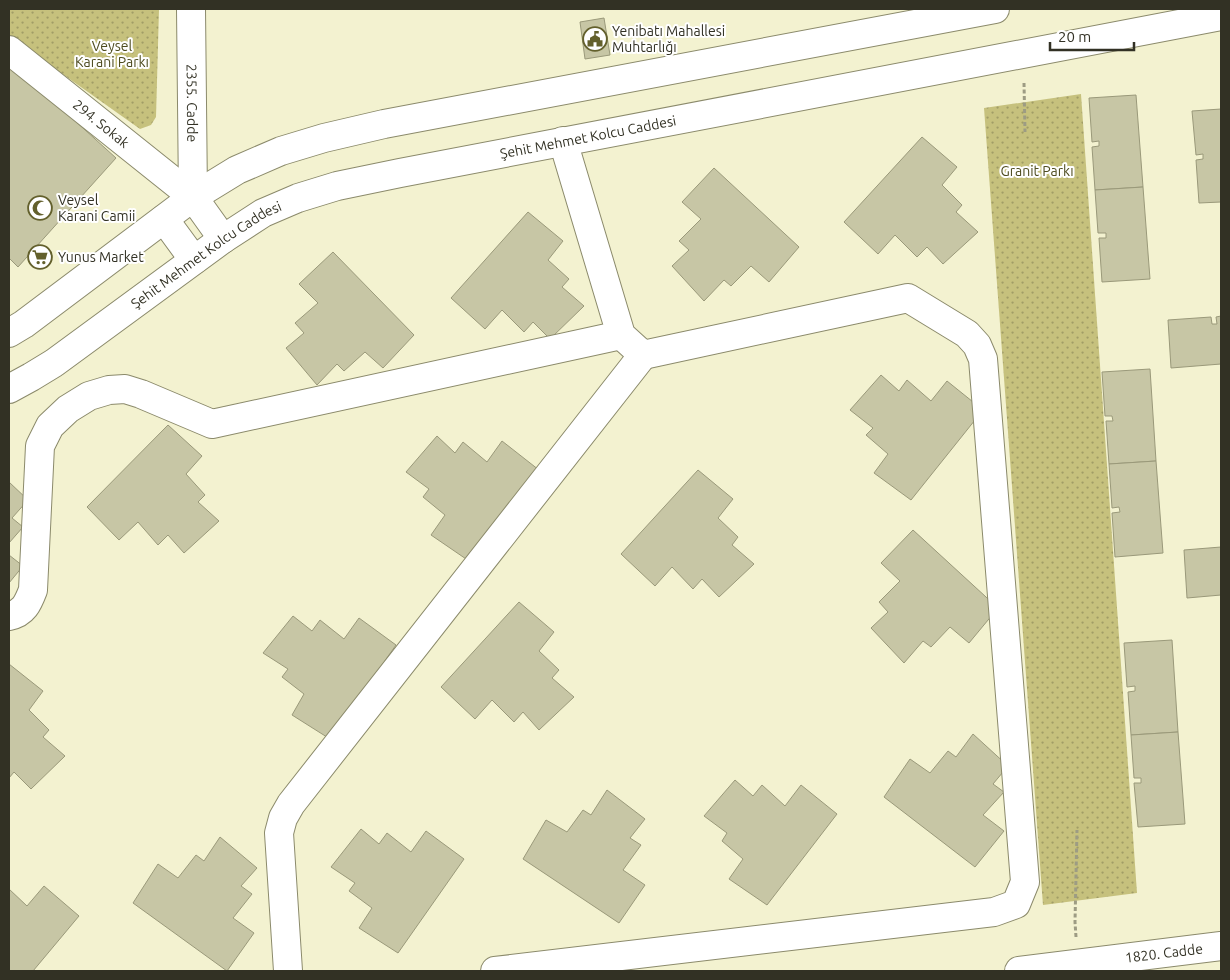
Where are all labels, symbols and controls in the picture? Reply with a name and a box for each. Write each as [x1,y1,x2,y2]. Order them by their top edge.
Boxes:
scale bar [1050,20,1134,52]
place label: Yenibatı Mahallesi Muhtarlığı [612,23,725,55]
public building icon: Yenibatı Mahallesi Muhtarlığı [582,26,608,52]
text: 20 m [1058,28,1091,45]
park label: Veysel Karani Parkı [75,38,149,70]
street label: 2355. Cadde [184,64,200,142]
street label: 294. Sokak [70,96,132,151]
street label: Şehit Mehmet Kolcu Caddesi [499,112,678,162]
park label: Granit Parkı [1000,163,1074,179]
place label: Veysel Karani Camii [58,192,135,224]
mosque icon: Veysel Karani Camii [27,195,53,221]
street label: Şehit Mehmet Kolcu Caddesi [128,198,284,312]
supermarket icon: Yunus Market [27,244,53,270]
place label: Yunus Market [58,249,144,265]
street label: 1820. Cadde [1124,940,1204,966]

